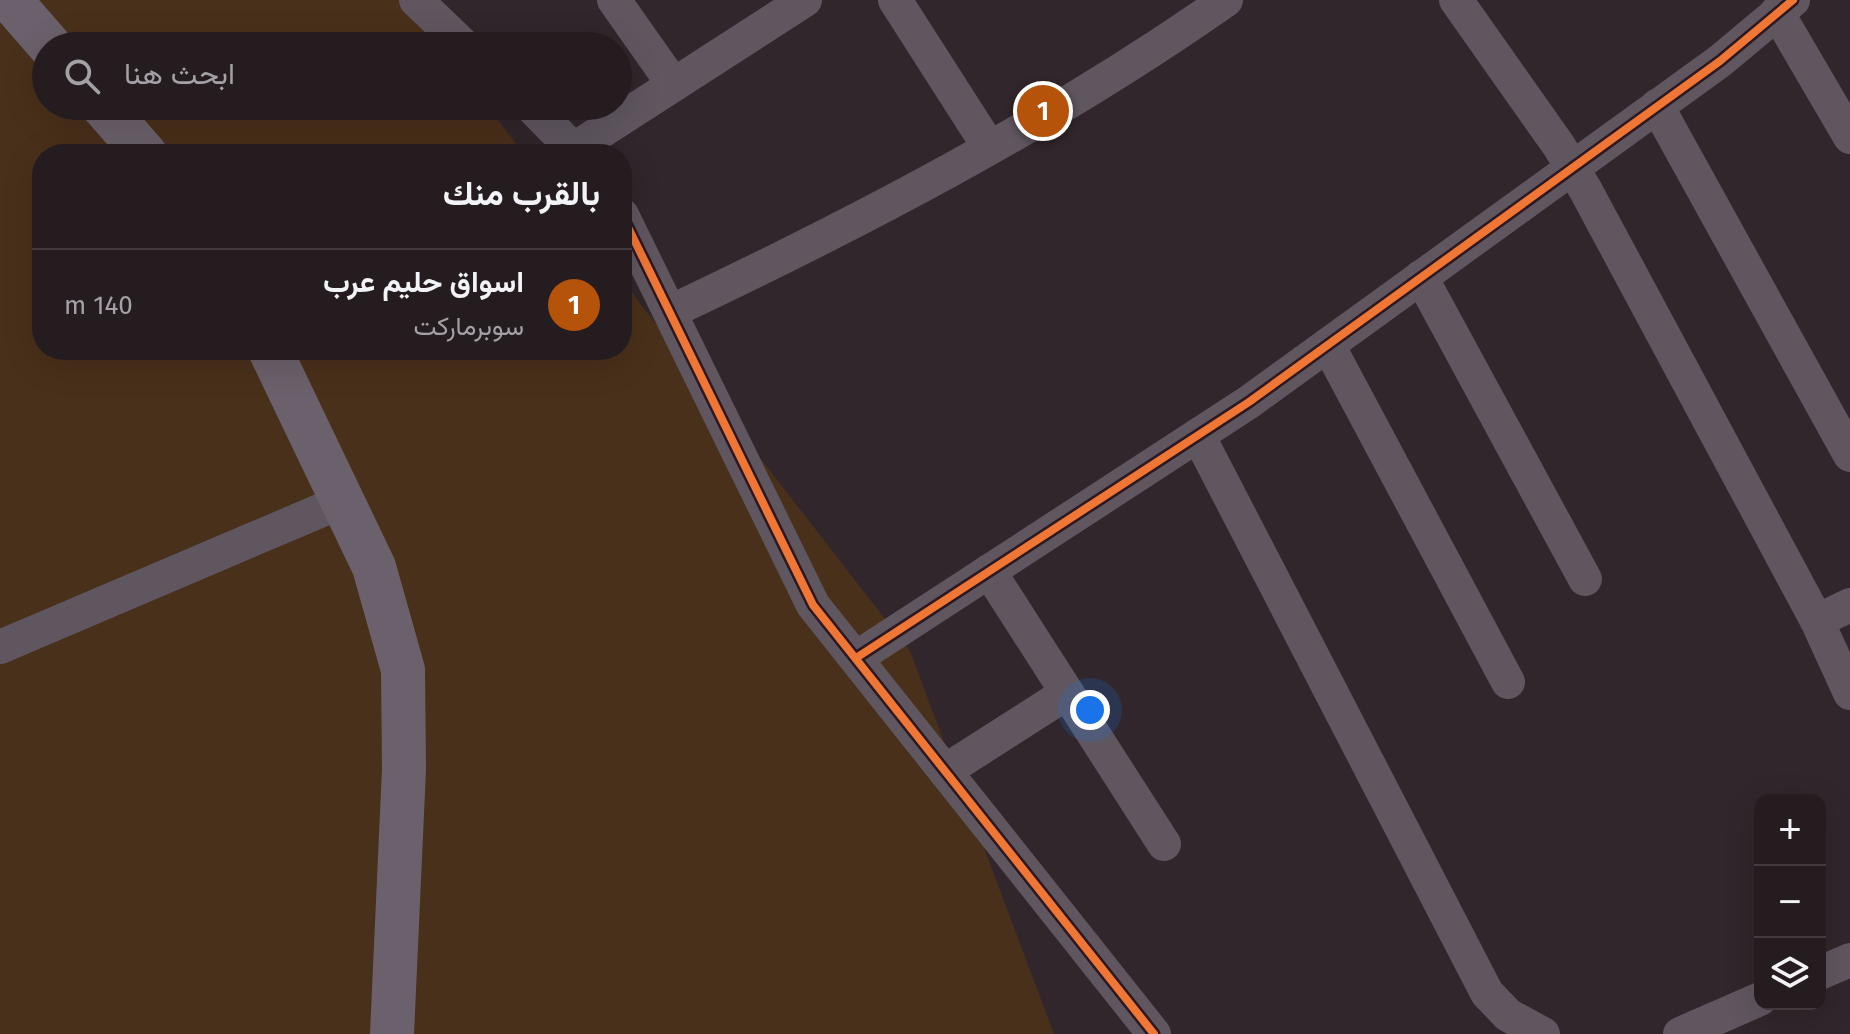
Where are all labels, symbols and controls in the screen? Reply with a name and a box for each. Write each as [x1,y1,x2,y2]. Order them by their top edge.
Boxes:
search box [32,32,632,120]
icon: search [60,54,104,98]
text: ابحث هنا [124,56,235,92]
pin: 1 [1017,81,1069,141]
text: بالقرب منك [443,173,600,214]
text: اسواق حليم عرب [323,264,524,300]
text: 140 m [64,290,133,321]
text: 1 [568,290,580,321]
text: سوبرماركت [413,311,524,342]
your location [1070,690,1110,730]
map controls [1754,794,1826,1010]
button: + [1754,794,1826,866]
button: − [1754,866,1826,938]
button: layers [1754,938,1826,1010]

